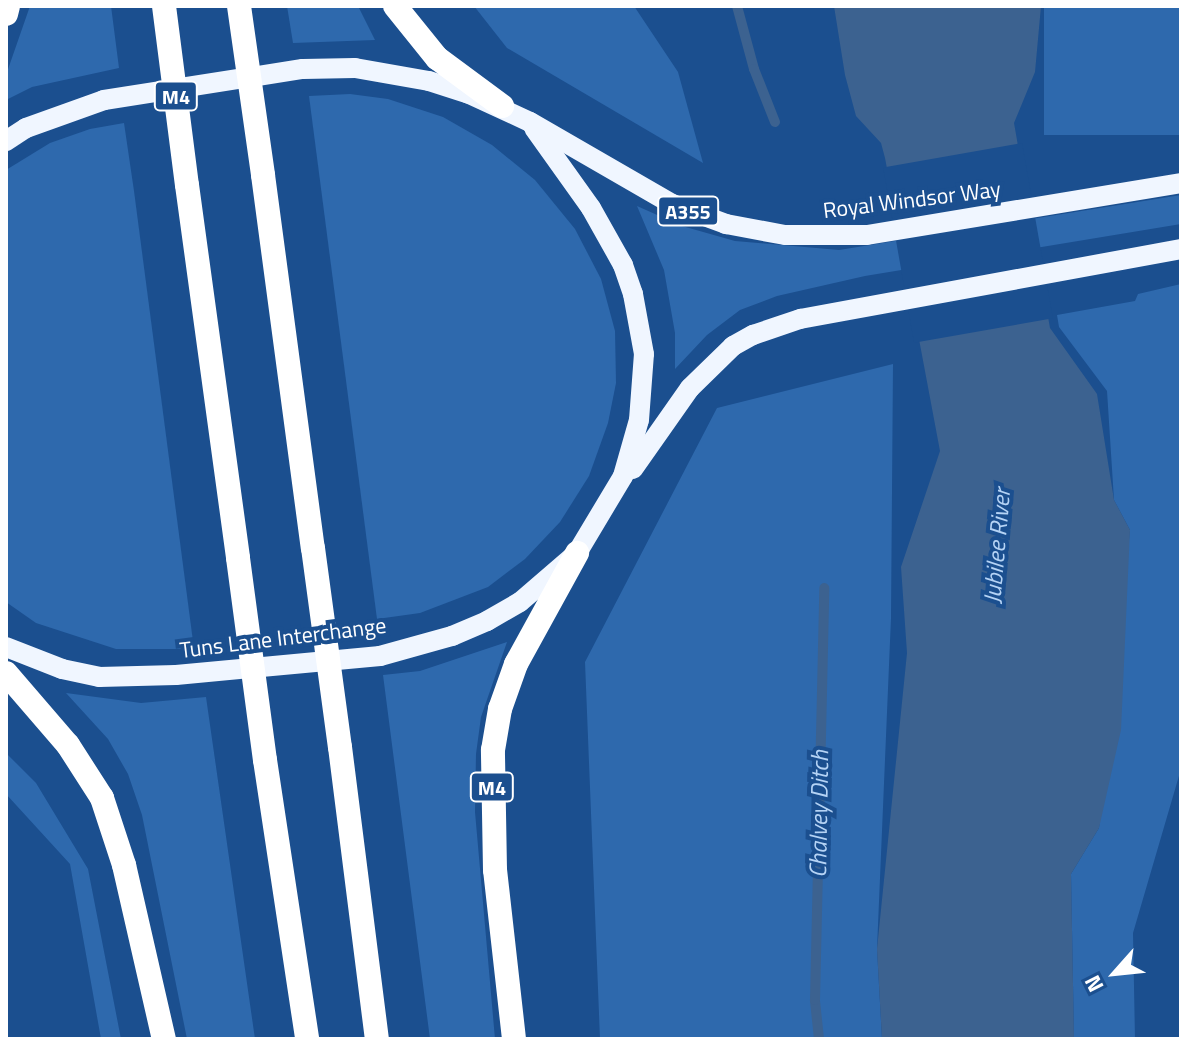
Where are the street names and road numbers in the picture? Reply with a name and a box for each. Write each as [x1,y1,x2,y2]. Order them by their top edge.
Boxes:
road number: M4 [152,80,200,112]
street label: Royal Windsor Way [822,176,1002,224]
road number: A355 [656,195,720,227]
street label: Tuns Lane Interchange [178,612,388,664]
road number: M4 [468,771,516,803]

